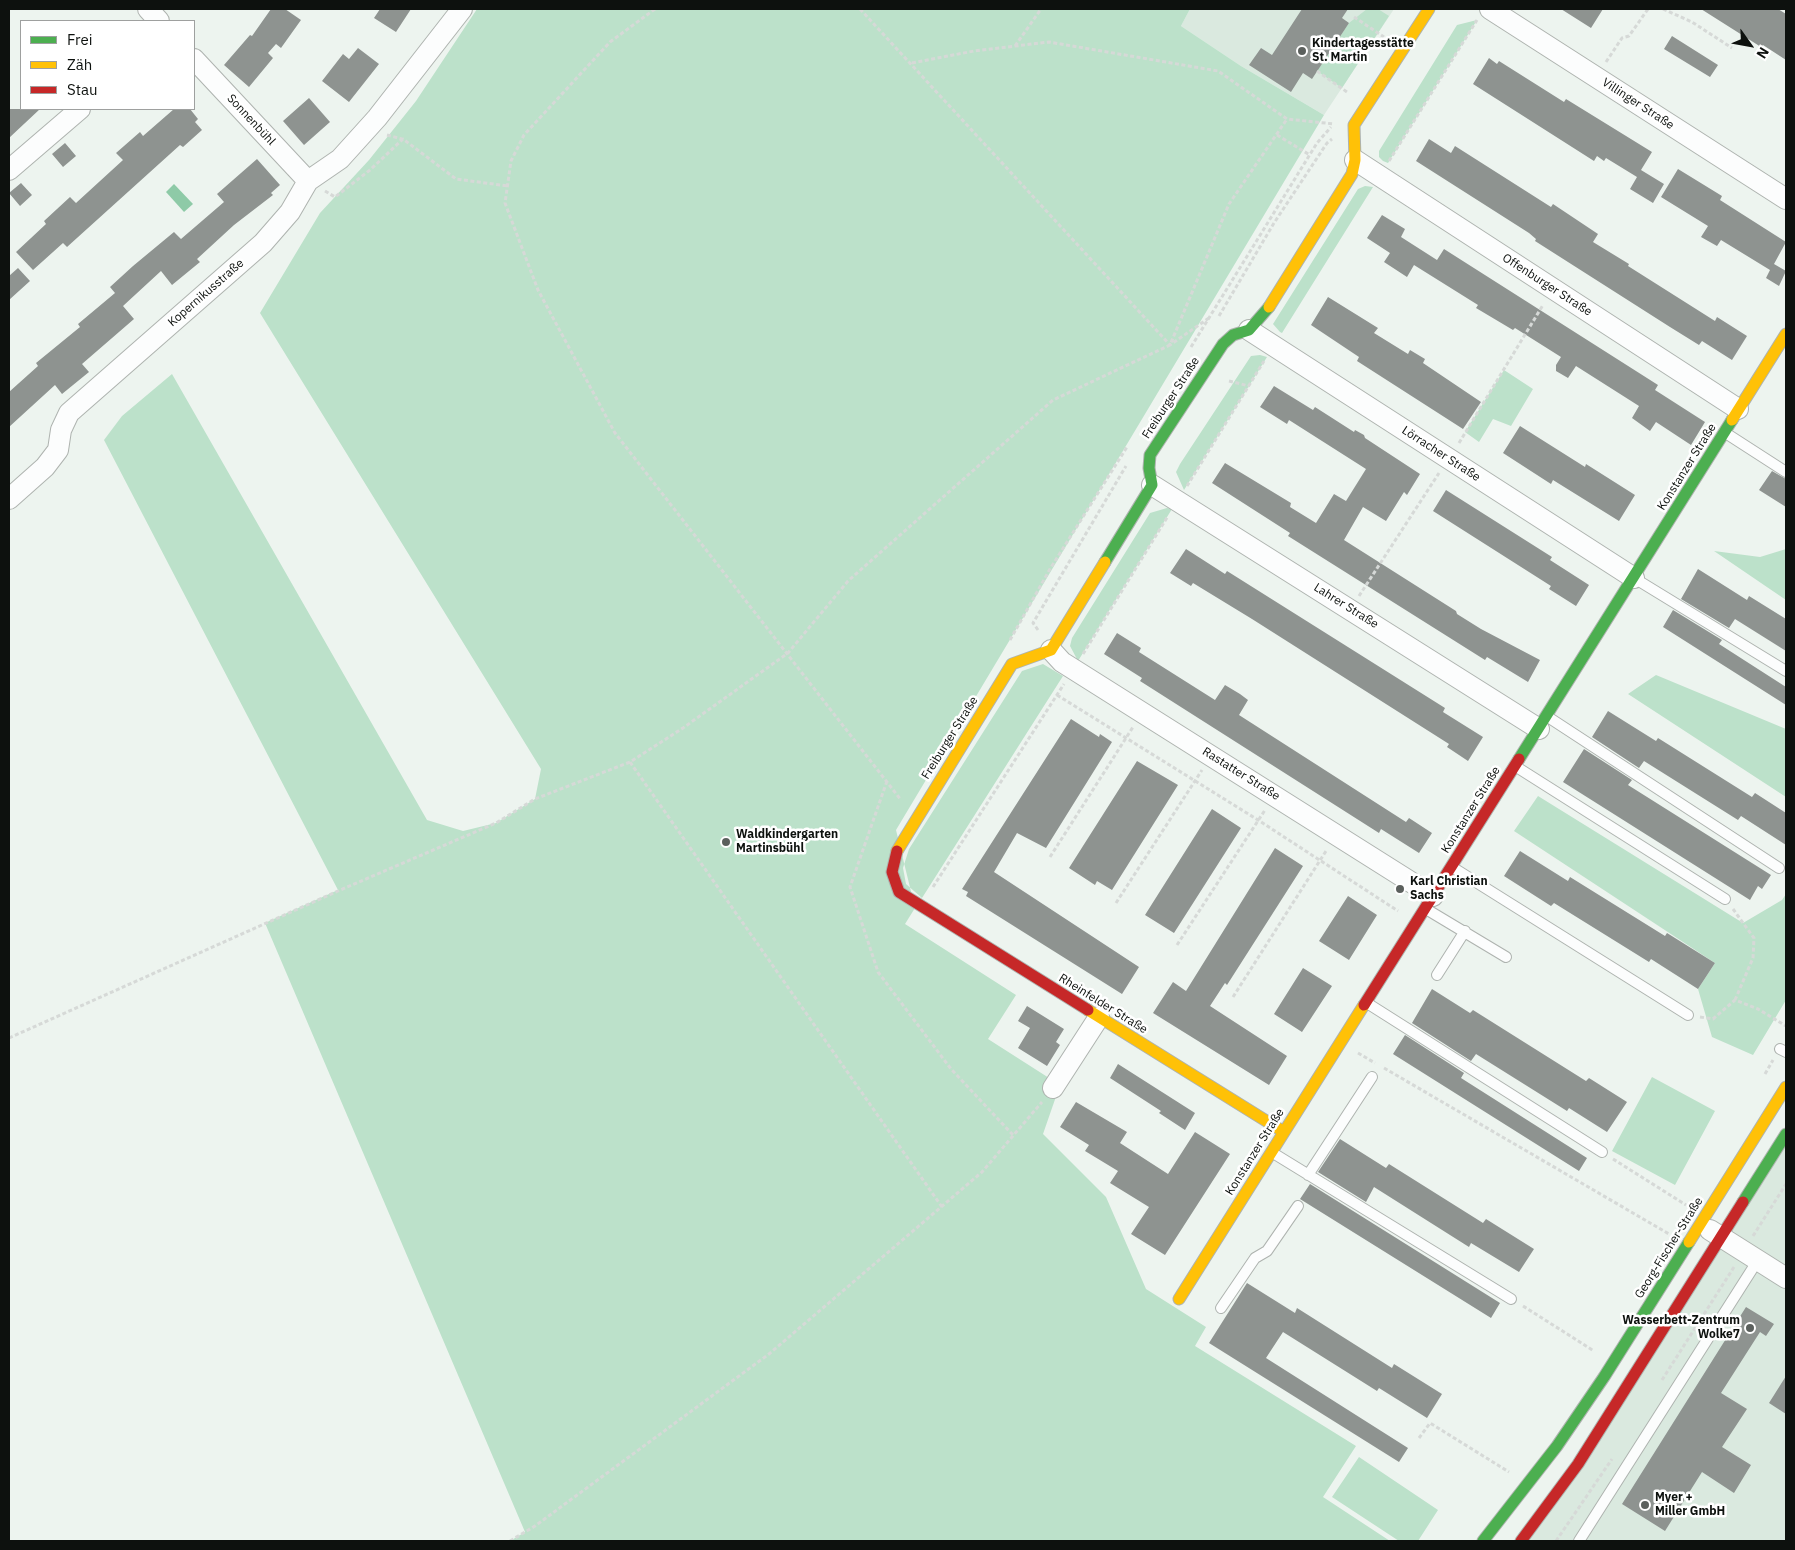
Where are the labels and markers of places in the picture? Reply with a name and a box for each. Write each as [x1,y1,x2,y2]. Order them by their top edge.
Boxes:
place label: Kindertagesstätte St. Martin [1312,37,1414,65]
marker: Kindertagesstätte St. Martin [1296,45,1308,57]
place label: Waldkindergarten Martinsbühl [736,828,838,856]
marker: Waldkindergarten Martinsbühl [720,836,732,848]
place label: Karl Christian Sachs [1410,875,1488,903]
marker: Karl Christian Sachs [1394,883,1406,895]
place label: Wasserbett-Zentrum Wolke7 [1622,1314,1740,1342]
marker: Wasserbett-Zentrum Wolke7 [1744,1322,1756,1334]
place label: Myer + Miller GmbH [1655,1491,1725,1519]
marker: Myer + Miller GmbH [1639,1499,1651,1511]

